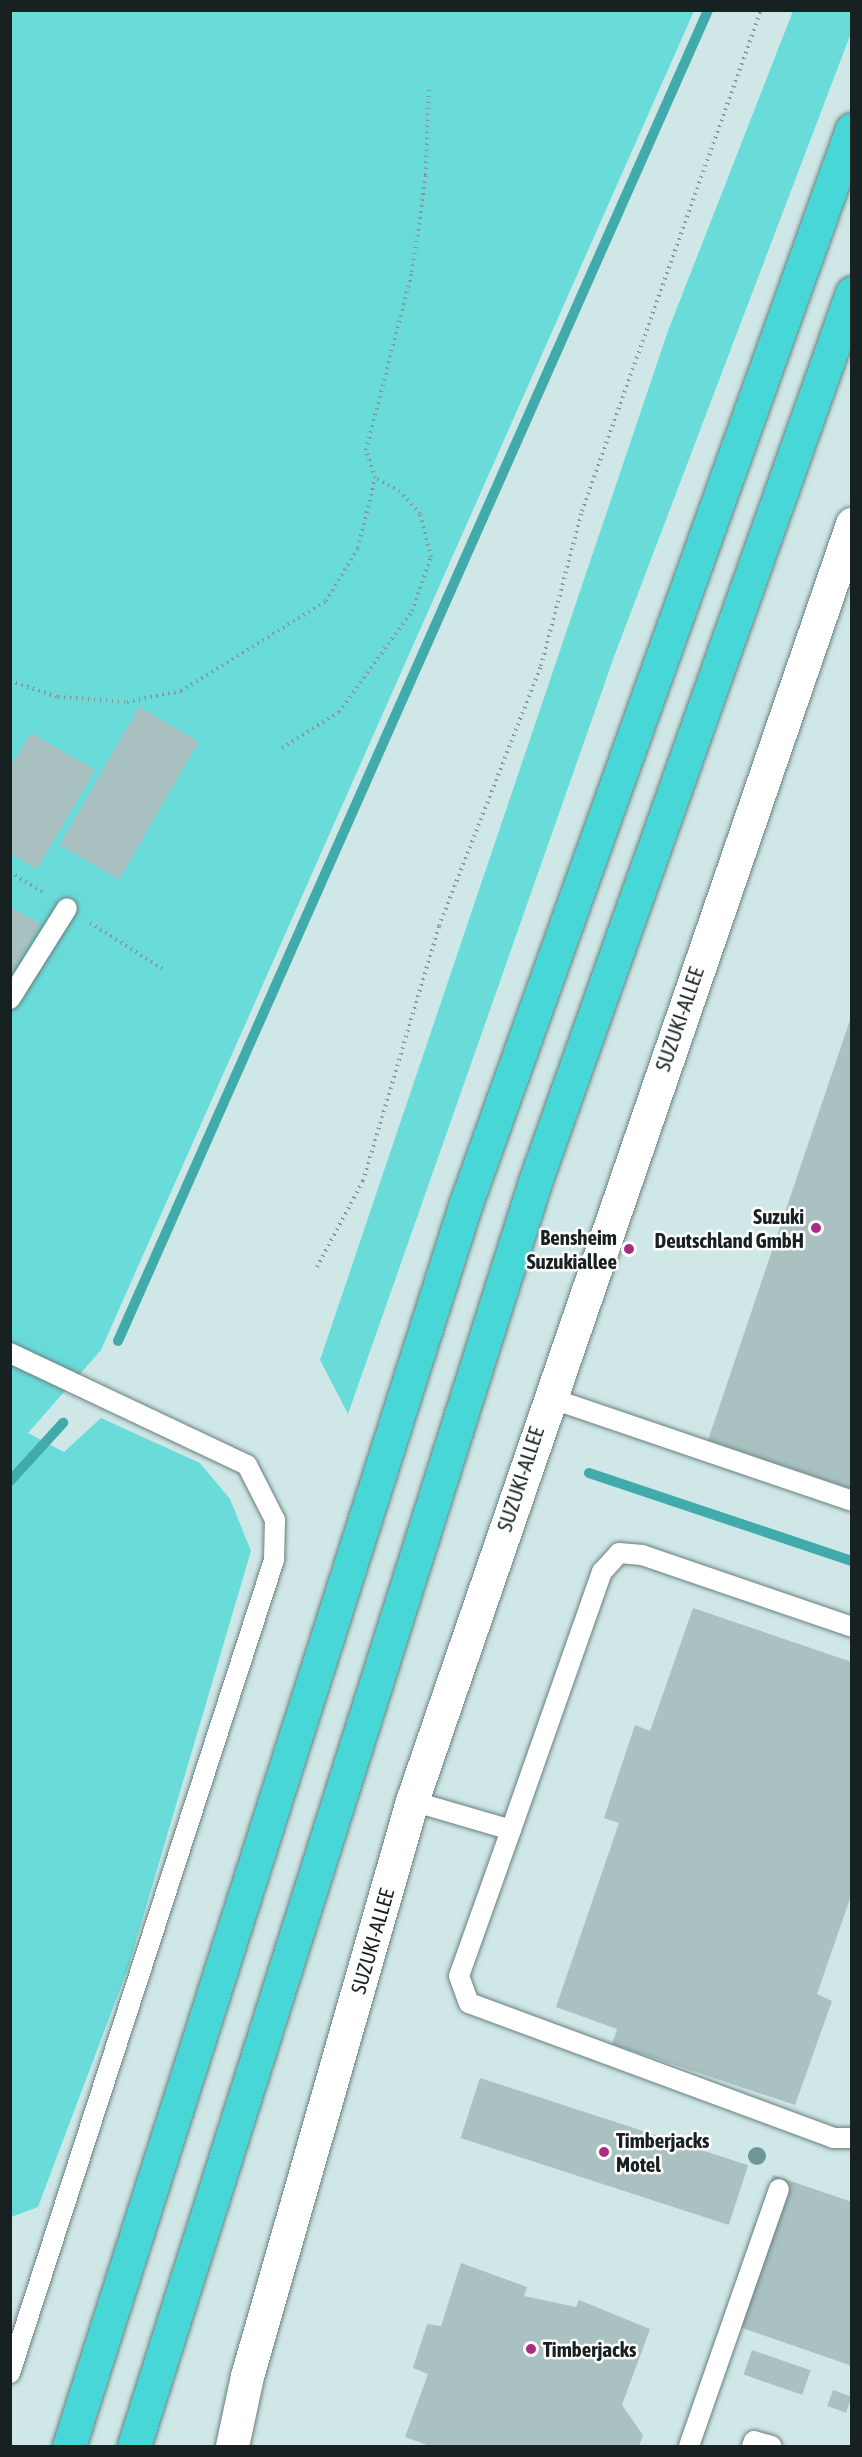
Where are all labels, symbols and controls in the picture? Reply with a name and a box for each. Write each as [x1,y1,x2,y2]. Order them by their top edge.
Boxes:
street label: SUZUKI-ALLEE [649,964,709,1074]
place label: Suzuki Deutschland GmbH [654,1203,804,1253]
marker: Suzuki Deutschland GmbH [809,1221,823,1235]
place label: Bensheim Suzukiallee [527,1224,617,1274]
marker: Bensheim Suzukiallee [622,1242,636,1256]
street label: SUZUKI-ALLEE [491,1424,549,1534]
street label: SUZUKI-ALLEE [345,1885,399,1997]
place label: Timberjacks Motel [616,2127,709,2177]
marker: Timberjacks Motel [597,2145,611,2159]
place label: Timberjacks [543,2336,636,2362]
marker: Timberjacks [524,2342,538,2356]

